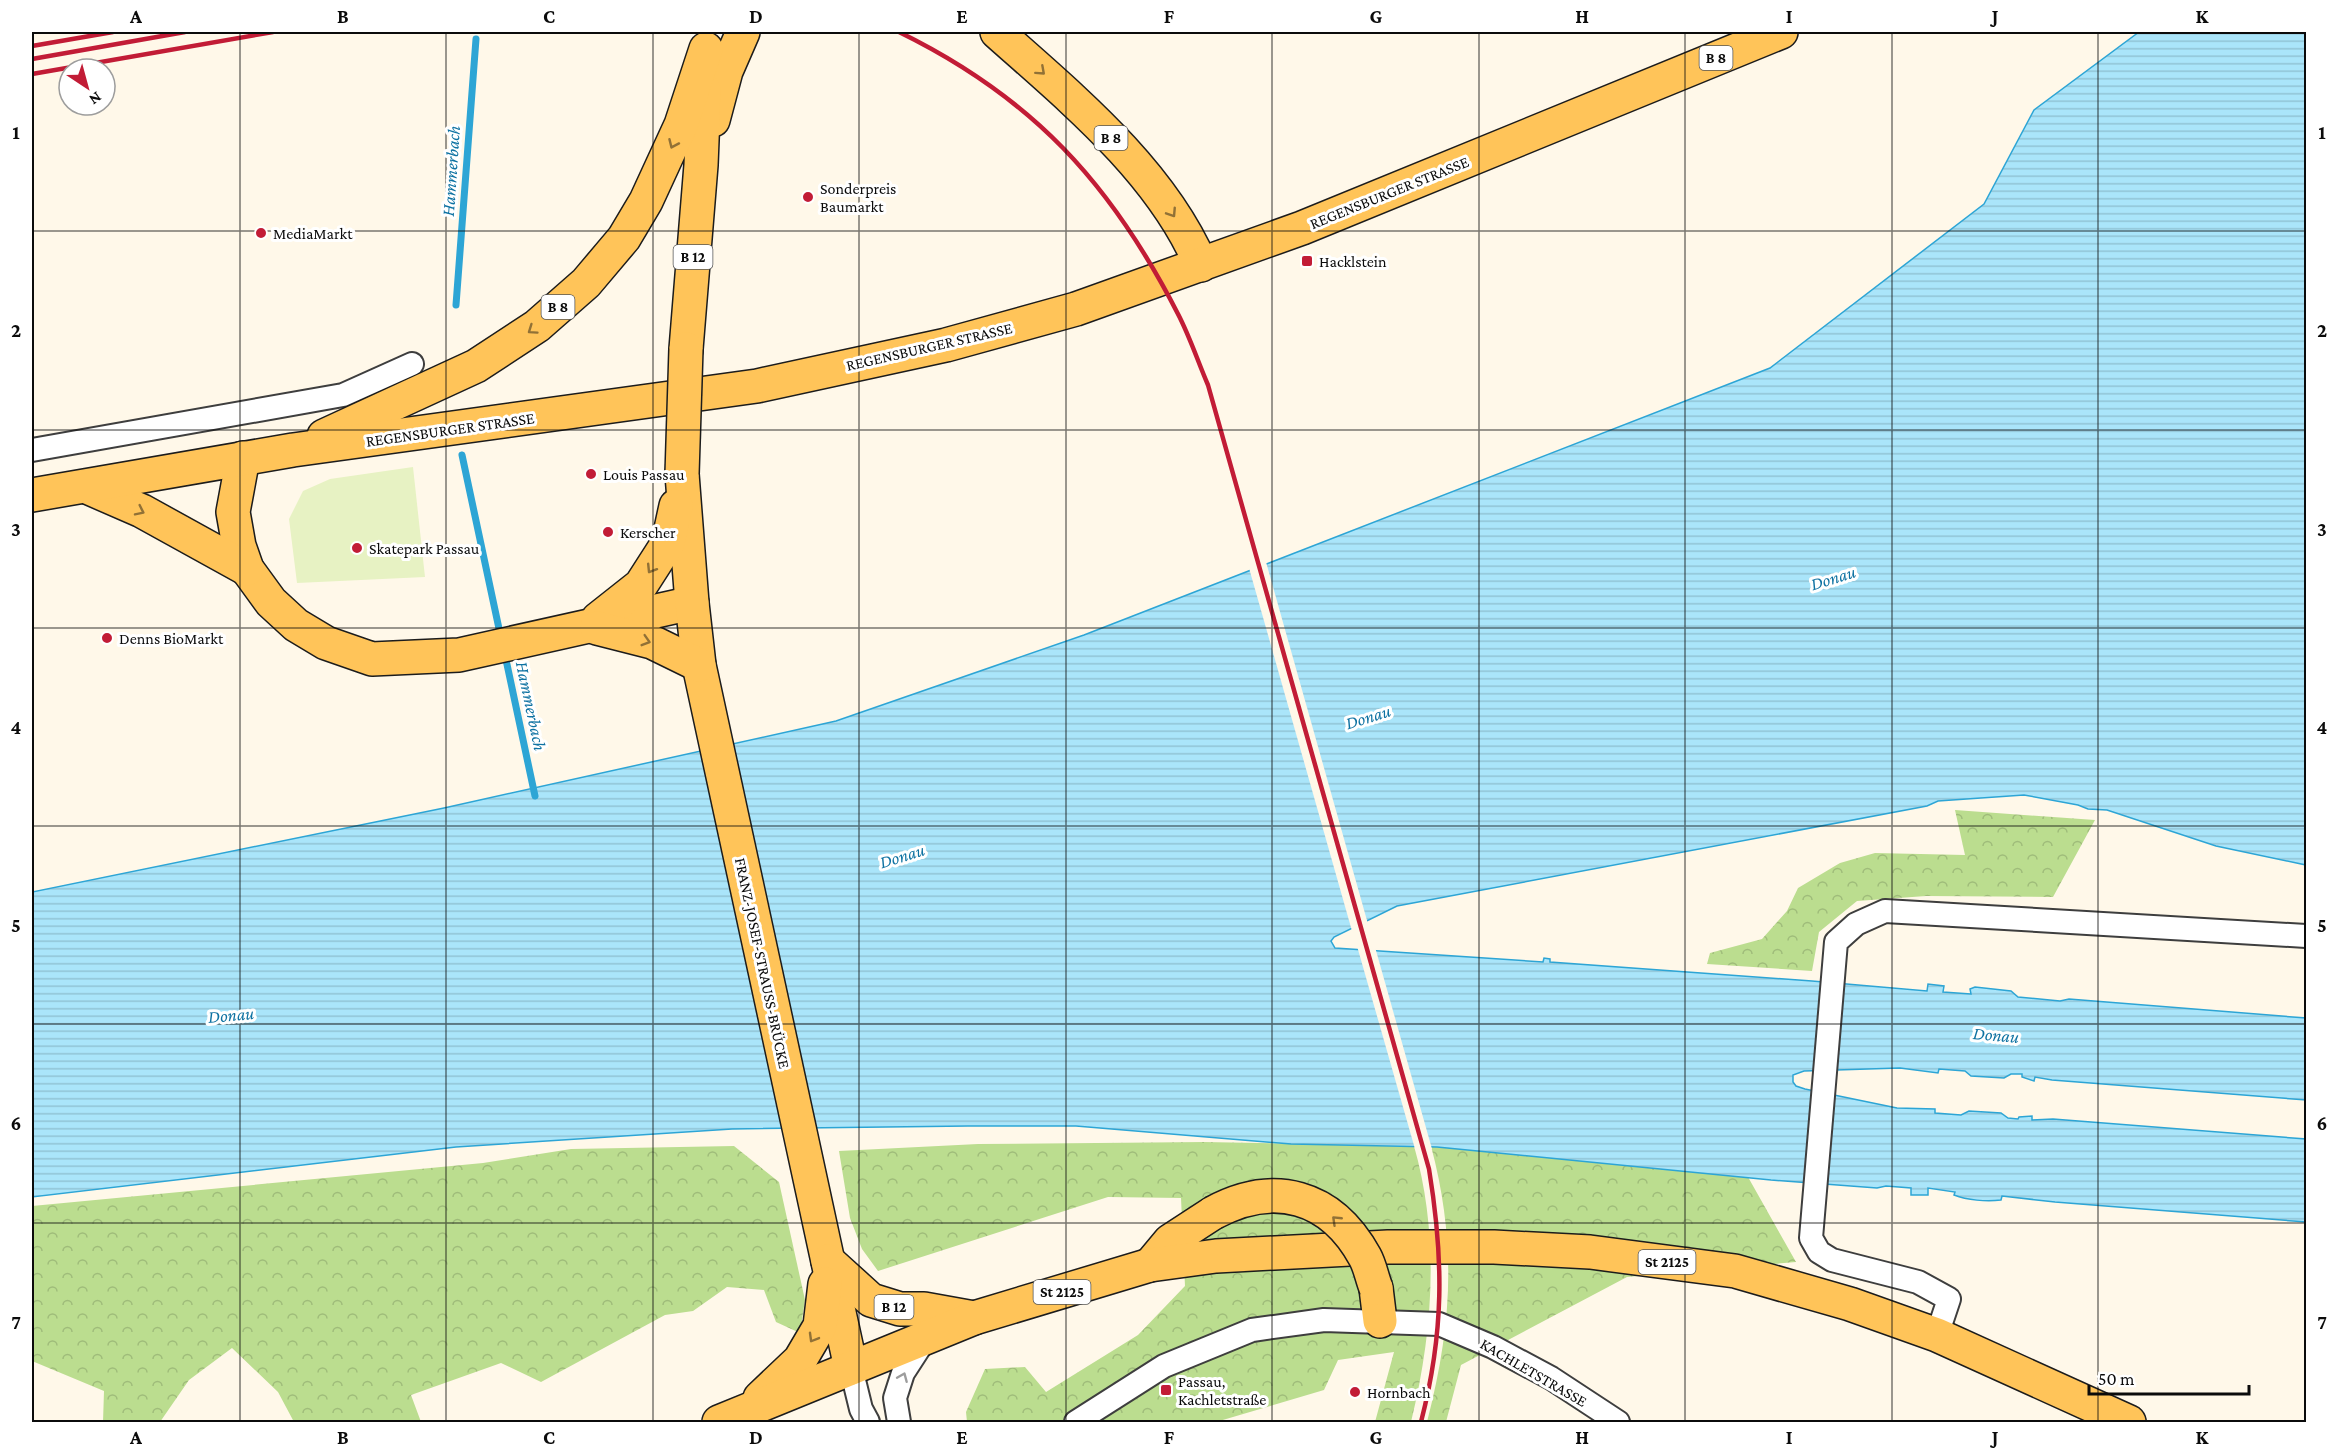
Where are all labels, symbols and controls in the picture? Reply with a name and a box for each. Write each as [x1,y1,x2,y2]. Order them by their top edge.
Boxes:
text: A [129,5,143,27]
text: B [337,5,349,27]
text: C [543,5,555,27]
text: D [749,5,763,27]
text: E [956,5,968,27]
text: F [1164,5,1175,27]
text: G [1370,5,1383,27]
text: H [1575,5,1589,27]
text: I [1786,5,1793,27]
text: J [1990,5,1999,27]
text: K [2196,5,2210,27]
road number: B 8 [1700,46,1732,70]
north arrow [57,57,117,117]
one-way arrow [1033,63,1044,74]
text: N [86,89,105,109]
text: 1 [12,121,20,143]
text: 1 [2318,121,2326,143]
water label: Hammerbach [438,125,464,217]
road number: B 8 [1094,126,1128,150]
one-way arrow [668,137,680,148]
street label: REGENSBURGER STRASSE [1307,153,1471,232]
place label: Sonderpreis Baumarkt [820,180,896,215]
marker: Sonderpreis Baumarkt [801,190,815,204]
one-way arrow [1165,207,1176,218]
place label: MediaMarkt [273,225,353,242]
marker: MediaMarkt [254,226,268,240]
road number: B 12 [674,245,712,269]
place label: Hacklstein [1319,253,1387,270]
marker: Hacklstein [1300,254,1314,268]
road number: B 8 [542,295,574,319]
text: 2 [11,319,21,341]
street label: REGENSBURGER STRASSE [844,319,1014,374]
text: 2 [2317,319,2327,341]
one-way arrow [527,323,538,334]
street label: REGENSBURGER STRASSE [365,409,536,450]
place label: Louis Passau [603,466,685,483]
marker: Louis Passau [584,467,598,481]
one-way arrow [134,504,145,515]
text: 3 [11,518,21,540]
text: 3 [2317,518,2327,540]
place label: Kerscher [620,524,676,541]
marker: Kerscher [601,525,615,539]
place label: Skatepark Passau [369,540,480,558]
marker: Skatepark Passau [350,541,364,555]
water label: Donau [1808,562,1858,594]
one-way arrow [647,563,659,573]
place label: Denns BioMarkt [119,630,224,647]
marker: Denns BioMarkt [100,631,114,645]
one-way arrow [640,634,651,646]
water label: Hammerbach [512,659,550,753]
water label: Donau [1343,701,1393,733]
text: 4 [11,716,22,738]
text: 4 [2317,716,2328,738]
water label: Donau [877,840,927,872]
street label: FRANZ-JOSEF-STRAUSS-BRÜCKE [731,856,793,1071]
text: 5 [11,914,21,936]
text: 5 [2317,914,2327,936]
water label: Donau [207,1003,255,1027]
water label: Donau [1972,1023,2020,1047]
text: 6 [11,1112,21,1134]
text: 6 [2317,1112,2327,1134]
one-way arrow [1332,1217,1343,1228]
road number: St 2125 [1638,1250,1696,1274]
road number: St 2125 [1034,1280,1090,1304]
road number: B 12 [874,1295,914,1319]
text: 7 [11,1311,21,1333]
text: 7 [2317,1311,2327,1333]
one-way arrow [809,1332,820,1343]
street label: KACHLETSTRASSE [1477,1335,1590,1410]
scale bar [2089,1358,2250,1396]
text: 50 m [2098,1369,2135,1389]
one-way arrow [896,1372,908,1383]
place label: Passau, Kachletstraße [1178,1373,1266,1408]
marker: Passau, Kachletstraße [1159,1383,1173,1397]
place label: Hornbach [1367,1384,1431,1401]
marker: Hornbach [1348,1385,1362,1399]
text: A [129,1426,143,1448]
text: B [337,1426,349,1448]
text: C [543,1426,555,1448]
text: D [749,1426,763,1448]
text: E [956,1426,968,1448]
text: F [1164,1426,1175,1448]
text: G [1370,1426,1383,1448]
text: H [1575,1426,1589,1448]
text: I [1786,1426,1793,1448]
text: J [1990,1426,1999,1448]
text: K [2196,1426,2210,1448]

